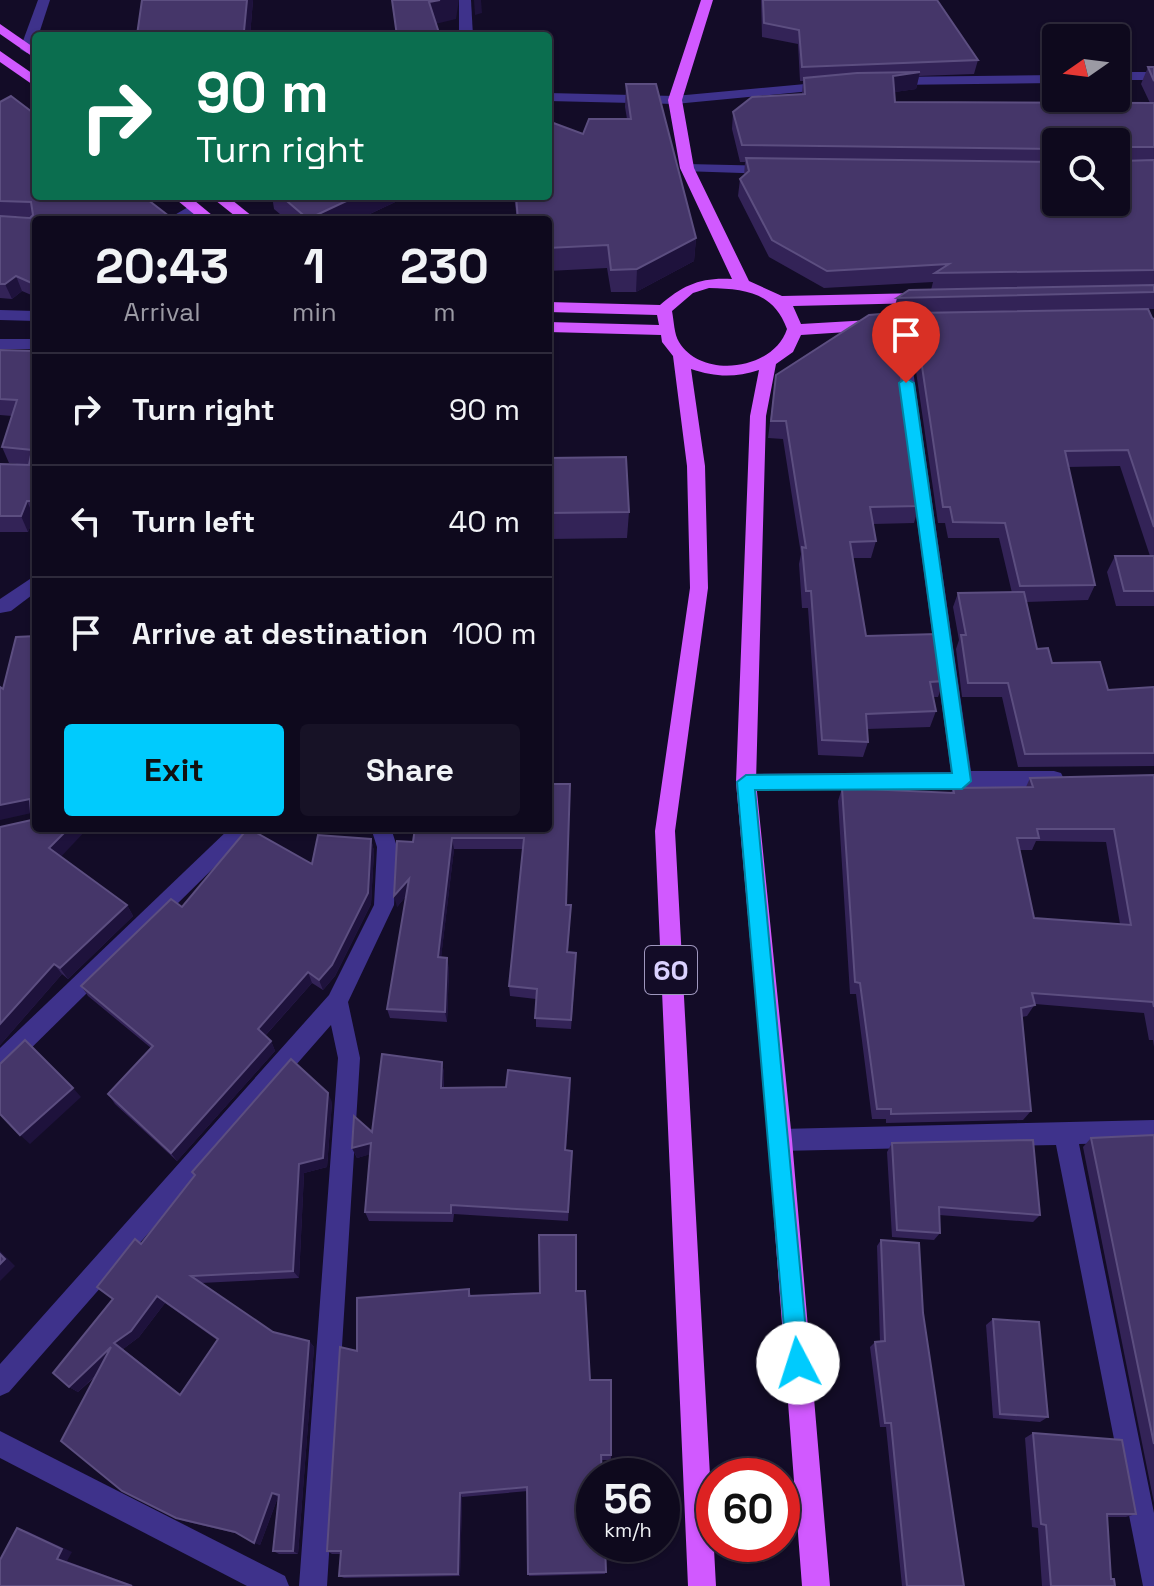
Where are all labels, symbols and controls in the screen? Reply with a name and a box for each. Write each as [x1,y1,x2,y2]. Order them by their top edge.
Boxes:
north arrow [1042,24,1130,112]
map controls [1042,24,1130,216]
text: 90 m [196,57,329,128]
icon: right [64,64,168,168]
text: Turn right [196,127,365,173]
button: search [1042,128,1130,216]
text: 20:43 [95,236,229,297]
text: 1 [304,236,325,297]
text: 230 [400,236,489,297]
text: Arrival [123,295,201,329]
text: min [292,295,337,329]
text: m [433,295,456,329]
pin [872,301,940,383]
icon: arrive [884,313,928,357]
icon: right [64,387,108,431]
text: Turn right [132,390,275,429]
text: 90 m [449,390,520,429]
icon: left [64,499,108,543]
text: Turn left [132,502,255,541]
text: 40 m [449,502,520,541]
icon: arrive [64,611,108,655]
text: Arrive at destination [132,614,428,653]
text: 100 m [452,614,537,653]
button: Exit [64,724,284,816]
button: Share [300,724,520,816]
road number: 60 [645,946,697,994]
position arrow [756,1321,840,1405]
speed limit sign: 60 [696,1458,800,1562]
text: 56 [604,1474,652,1525]
text: km/h [604,1517,652,1543]

